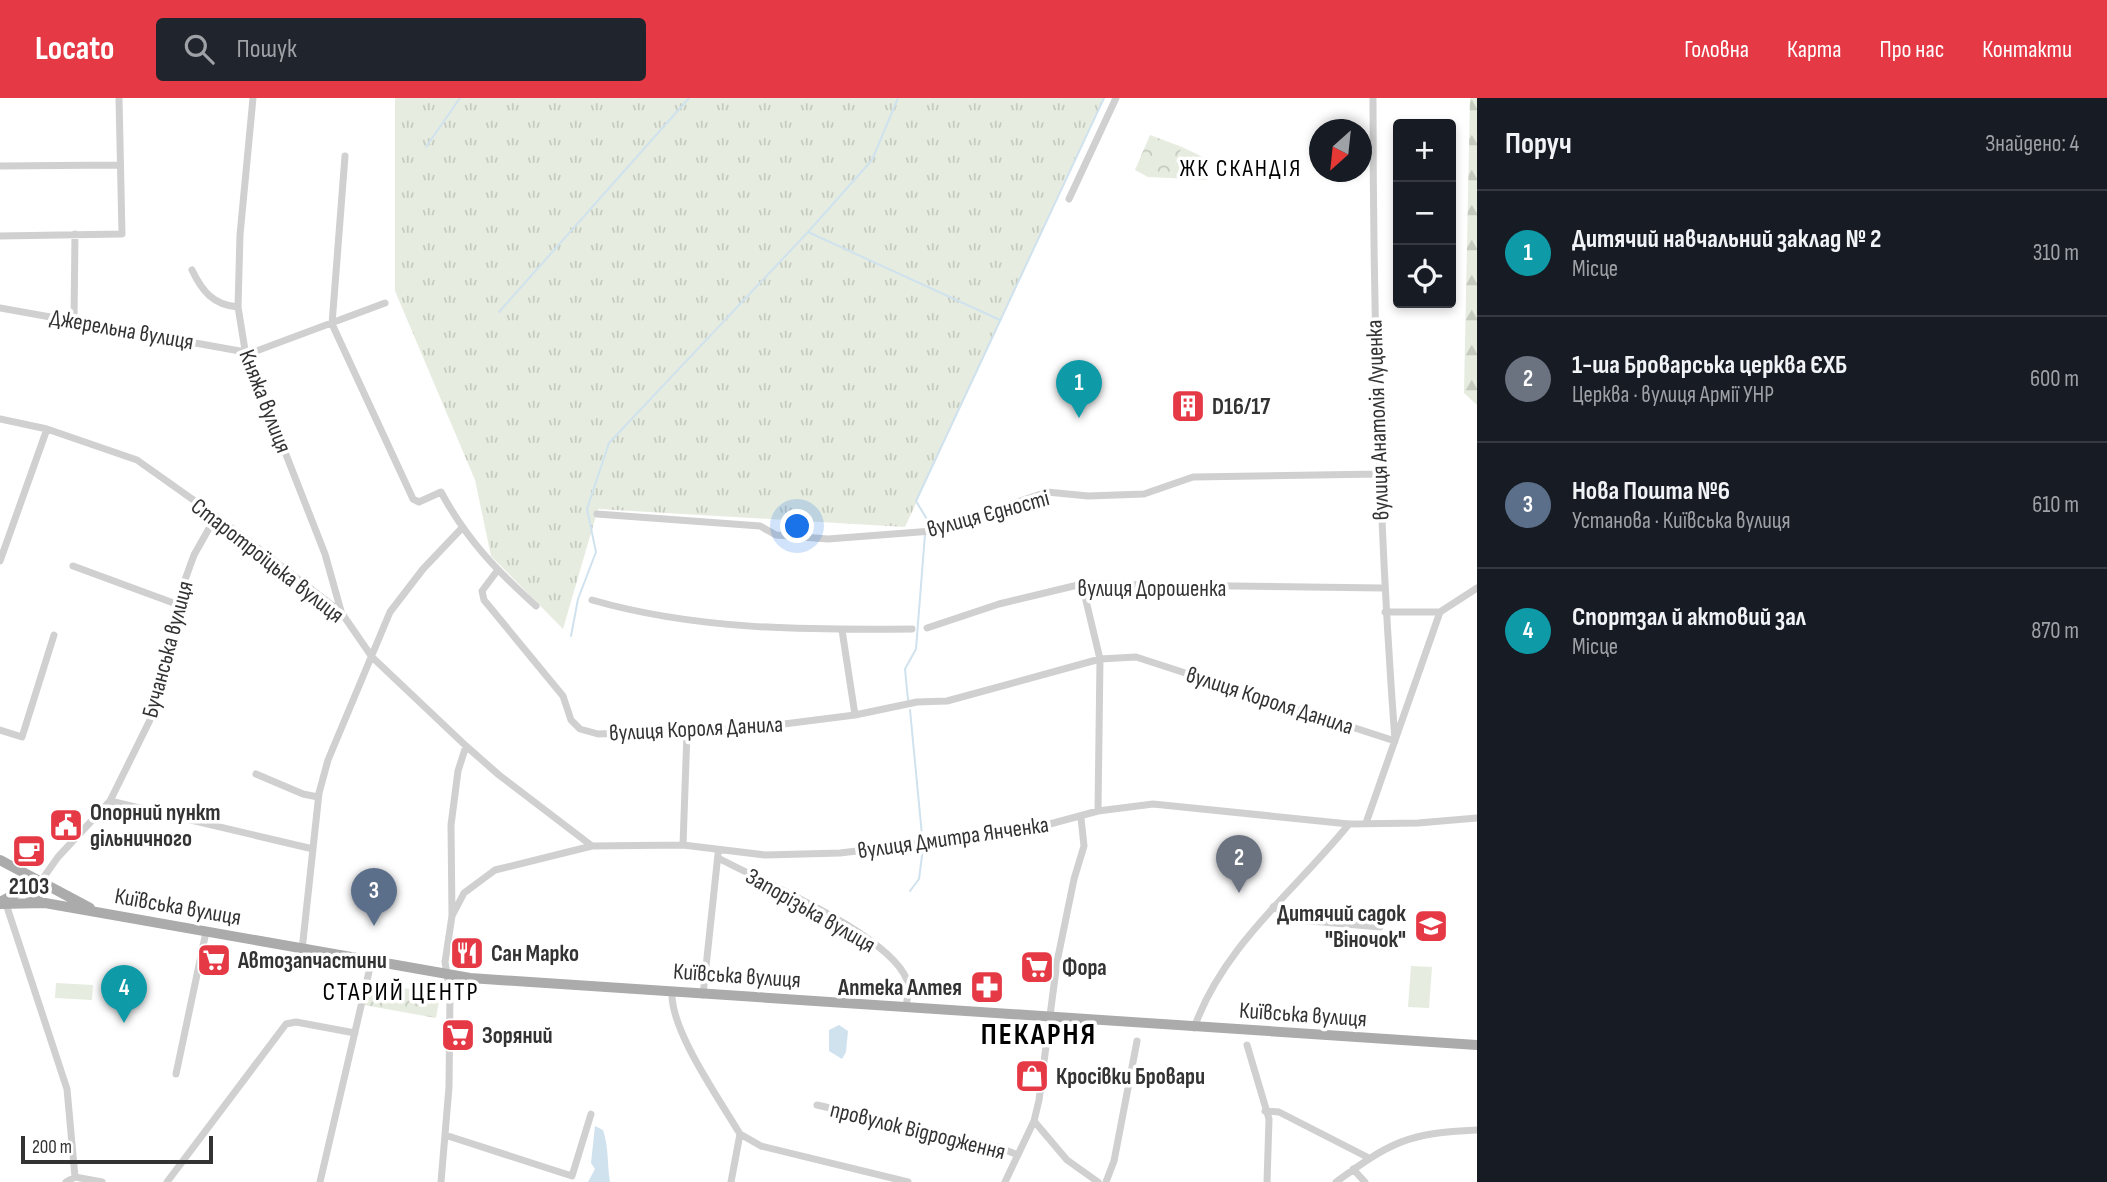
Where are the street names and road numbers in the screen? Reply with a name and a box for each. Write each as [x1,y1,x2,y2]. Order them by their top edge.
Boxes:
street label: Джерельна вулиця [48,304,196,356]
street label: вулиця Анатолія Луценка [1361,319,1395,521]
street label: Княжа вулиця [233,346,298,457]
street label: вулиця Єдності [924,484,1053,544]
street label: Старотроїцька вулиця [185,492,349,629]
street label: вулиця Дорошенка [1078,575,1226,603]
street label: Бучанська вулиця [136,578,200,721]
street label: вулиця Короля Данила [1183,661,1357,741]
street label: вулиця Короля Данила [608,710,784,748]
street label: вулиця Дмитра Янченка [856,811,1050,865]
street label: Запорізька вулиця [741,862,880,959]
street label: Київська вулиця [112,882,243,932]
street label: Київська вулиця [672,958,802,994]
street label: Київська вулиця [1238,997,1368,1033]
street label: провулок Відродження [827,1096,1008,1166]

